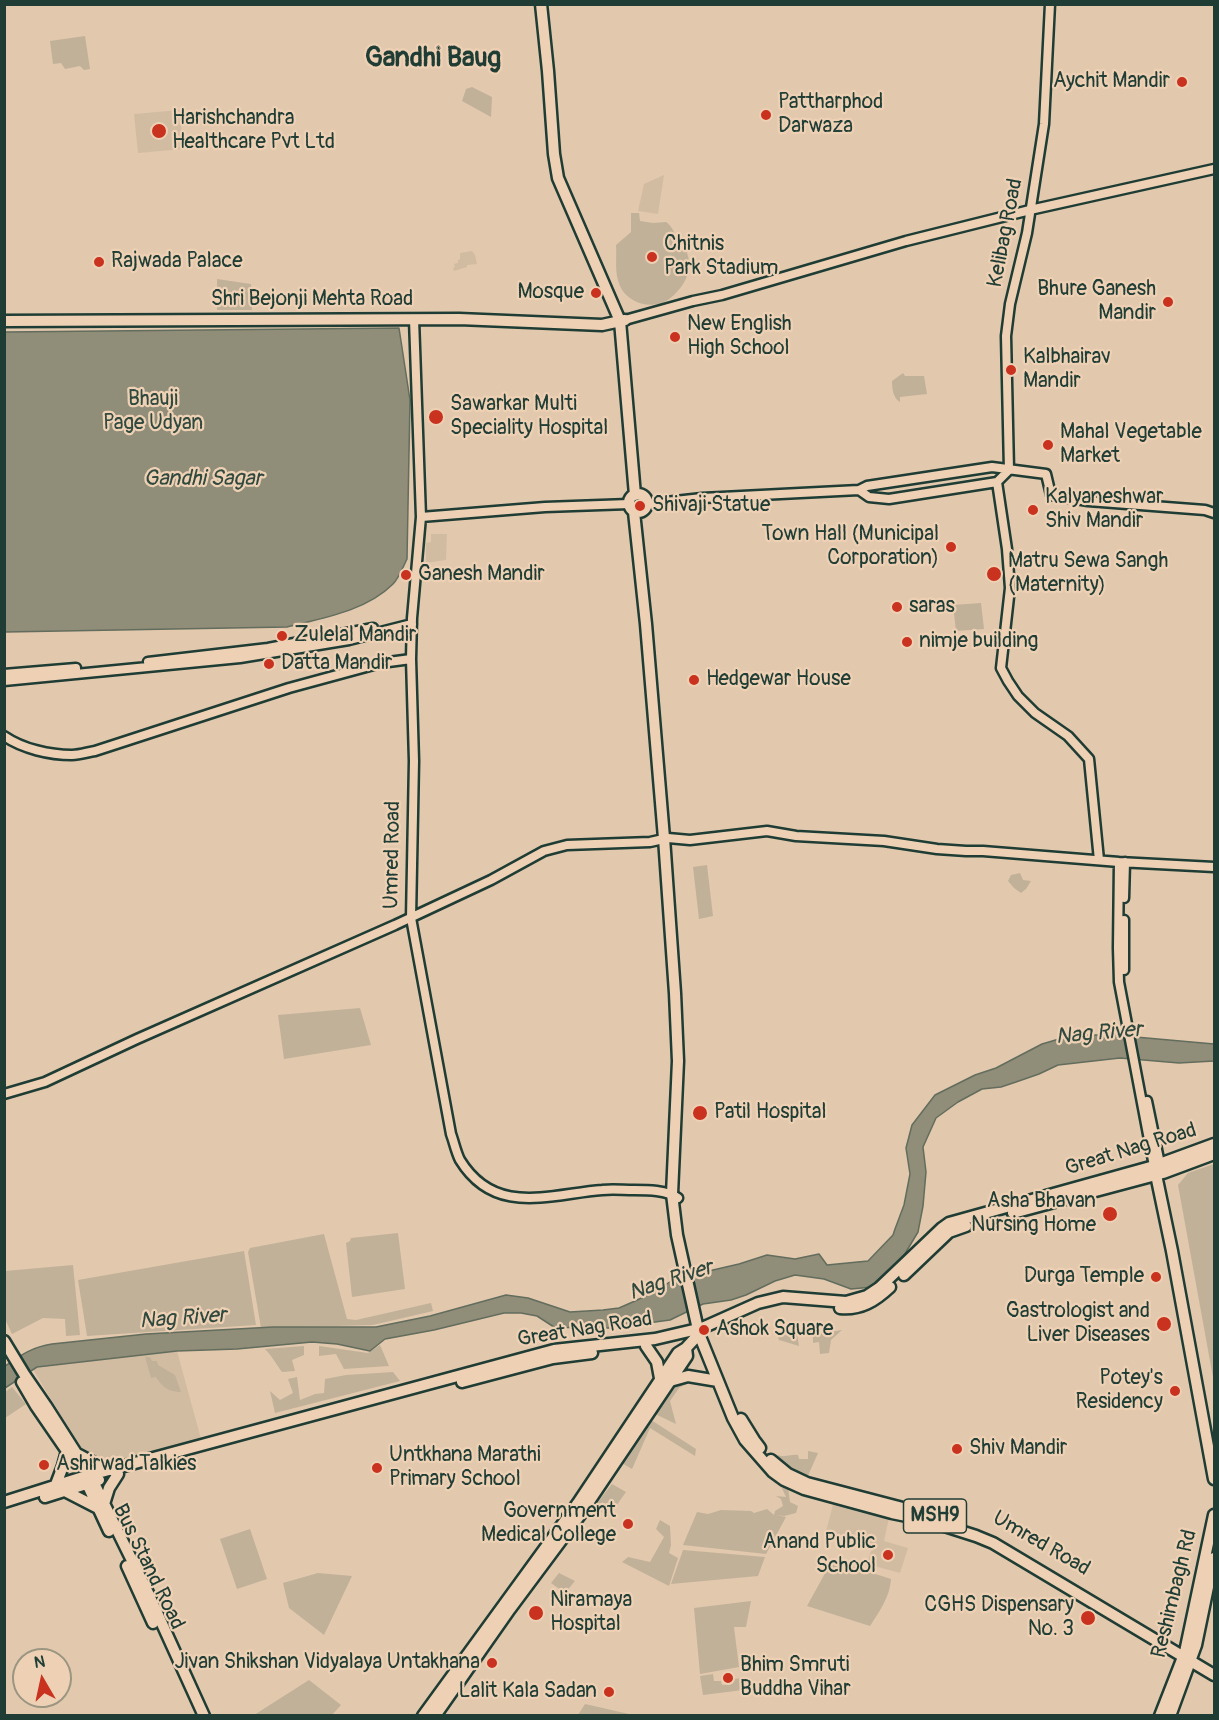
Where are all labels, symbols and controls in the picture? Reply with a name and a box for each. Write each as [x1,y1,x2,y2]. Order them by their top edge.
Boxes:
district label: Gandhi Baug [365,43,501,75]
place label: Aychit Mandir [1053,69,1170,95]
marker: Aychit Mandir [1175,75,1189,89]
place label: Pattharphod Darwaza [778,90,883,140]
place label: Harishchandra Healthcare Pvt Ltd [172,106,335,156]
marker: Pattharphod Darwaza [759,108,773,122]
marker: Harishchandra Healthcare Pvt Ltd [150,122,168,140]
street label: Kelibag Road [983,176,1029,290]
place label: Chitnis Park Stadium [664,232,778,282]
place label: Rajwada Palace [111,249,243,275]
marker: Chitnis Park Stadium [645,250,659,264]
marker: Rajwada Palace [92,255,106,269]
place label: Bhure Ganesh Mandir [1037,277,1156,327]
place label: Mosque [517,280,584,306]
marker: Mosque [589,286,603,300]
street label: Shri Bejonji Mehta Road [211,287,413,313]
marker: Bhure Ganesh Mandir [1161,295,1175,309]
place label: New English High School [687,312,792,362]
marker: New English High School [668,330,682,344]
place label: Kalbhairav Mandir [1023,345,1111,395]
marker: Kalbhairav Mandir [1004,363,1018,377]
park label: Bhauji Page Udyan [103,387,203,437]
place label: Sawarkar Multi Speciality Hospital [450,392,608,442]
marker: Sawarkar Multi Speciality Hospital [427,408,445,426]
place label: Mahal Vegetable Market [1060,420,1202,470]
marker: Mahal Vegetable Market [1041,438,1055,452]
water label: Gandhi Sagar [144,466,262,492]
place label: Kalyaneshwar Shiv Mandir [1045,485,1163,535]
place label: Shivaji Statue [652,493,770,519]
marker: Shivaji Statue [633,499,647,513]
marker: Kalyaneshwar Shiv Mandir [1026,503,1040,517]
place label: Town Hall (Municipal Corporation) [762,522,939,572]
marker: Town Hall (Municipal Corporation) [944,540,958,554]
place label: Matru Sewa Sangh (Maternity) [1008,549,1168,599]
place label: Ganesh Mandir [418,562,545,588]
marker: Matru Sewa Sangh (Maternity) [985,565,1003,583]
marker: Ganesh Mandir [399,568,413,582]
place label: saras [909,594,955,620]
marker: saras [890,600,904,614]
place label: Zulelal Mandir [294,623,416,649]
marker: Zulelal Mandir [275,629,289,643]
place label: nimje building [919,629,1038,655]
marker: nimje building [900,635,914,649]
place label: Datta Mandir [281,651,392,677]
marker: Datta Mandir [262,657,276,671]
place label: Hedgewar House [706,667,851,693]
marker: Hedgewar House [687,673,701,687]
street label: Umred Road [379,801,407,909]
water label: Nag River [1055,1017,1143,1051]
place label: Patil Hospital [714,1100,826,1126]
marker: Patil Hospital [691,1104,709,1122]
street label: Great Nag Road [1062,1118,1200,1182]
place label: Asha Bhavan Nursing Home [971,1189,1096,1239]
marker: Asha Bhavan Nursing Home [1101,1205,1119,1223]
water label: Nag River [626,1255,716,1307]
place label: Durga Temple [1024,1264,1144,1290]
marker: Durga Temple [1149,1270,1163,1284]
place label: Gastrologist and Liver Diseases [1006,1299,1150,1349]
water label: Nag River [139,1303,227,1335]
street label: Great Nag Road [516,1307,654,1353]
marker: Gastrologist and Liver Diseases [1155,1315,1173,1333]
place label: Ashok Square [716,1317,833,1343]
marker: Ashok Square [697,1323,711,1337]
place label: Potey's Residency [1075,1366,1163,1416]
marker: Potey's Residency [1168,1384,1182,1398]
place label: Shiv Mandir [969,1436,1067,1462]
marker: Shiv Mandir [950,1442,964,1456]
place label: Untkhana Marathi Primary School [389,1443,541,1493]
place label: Ashirwad Talkies [56,1452,196,1478]
marker: Ashirwad Talkies [37,1458,51,1472]
marker: Untkhana Marathi Primary School [370,1461,384,1475]
place label: Government Medical College [481,1499,616,1549]
road number: MSH9 [904,1499,966,1533]
street label: Bus Stand Road [107,1500,189,1634]
street label: Umred Road [988,1506,1094,1582]
marker: Government Medical College [621,1517,635,1531]
street label: Reshimbagh Rd [1147,1527,1203,1661]
place label: Anand Public School [763,1530,876,1580]
marker: Anand Public School [881,1548,895,1562]
place label: Niramaya Hospital [550,1588,632,1638]
place label: CGHS Dispensary No. 3 [924,1593,1074,1643]
marker: Niramaya Hospital [527,1604,545,1622]
marker: CGHS Dispensary No. 3 [1079,1609,1097,1627]
north arrow [12,1648,72,1708]
place label: Jivan Shikshan Vidyalaya Untakhana [174,1650,480,1676]
text: N [33,1651,46,1673]
place label: Bhim Smruti Buddha Vihar [740,1653,851,1703]
marker: Jivan Shikshan Vidyalaya Untakhana [485,1656,499,1670]
marker: Bhim Smruti Buddha Vihar [721,1671,735,1685]
place label: Lalit Kala Sadan [459,1679,597,1705]
marker: Lalit Kala Sadan [602,1685,616,1699]

